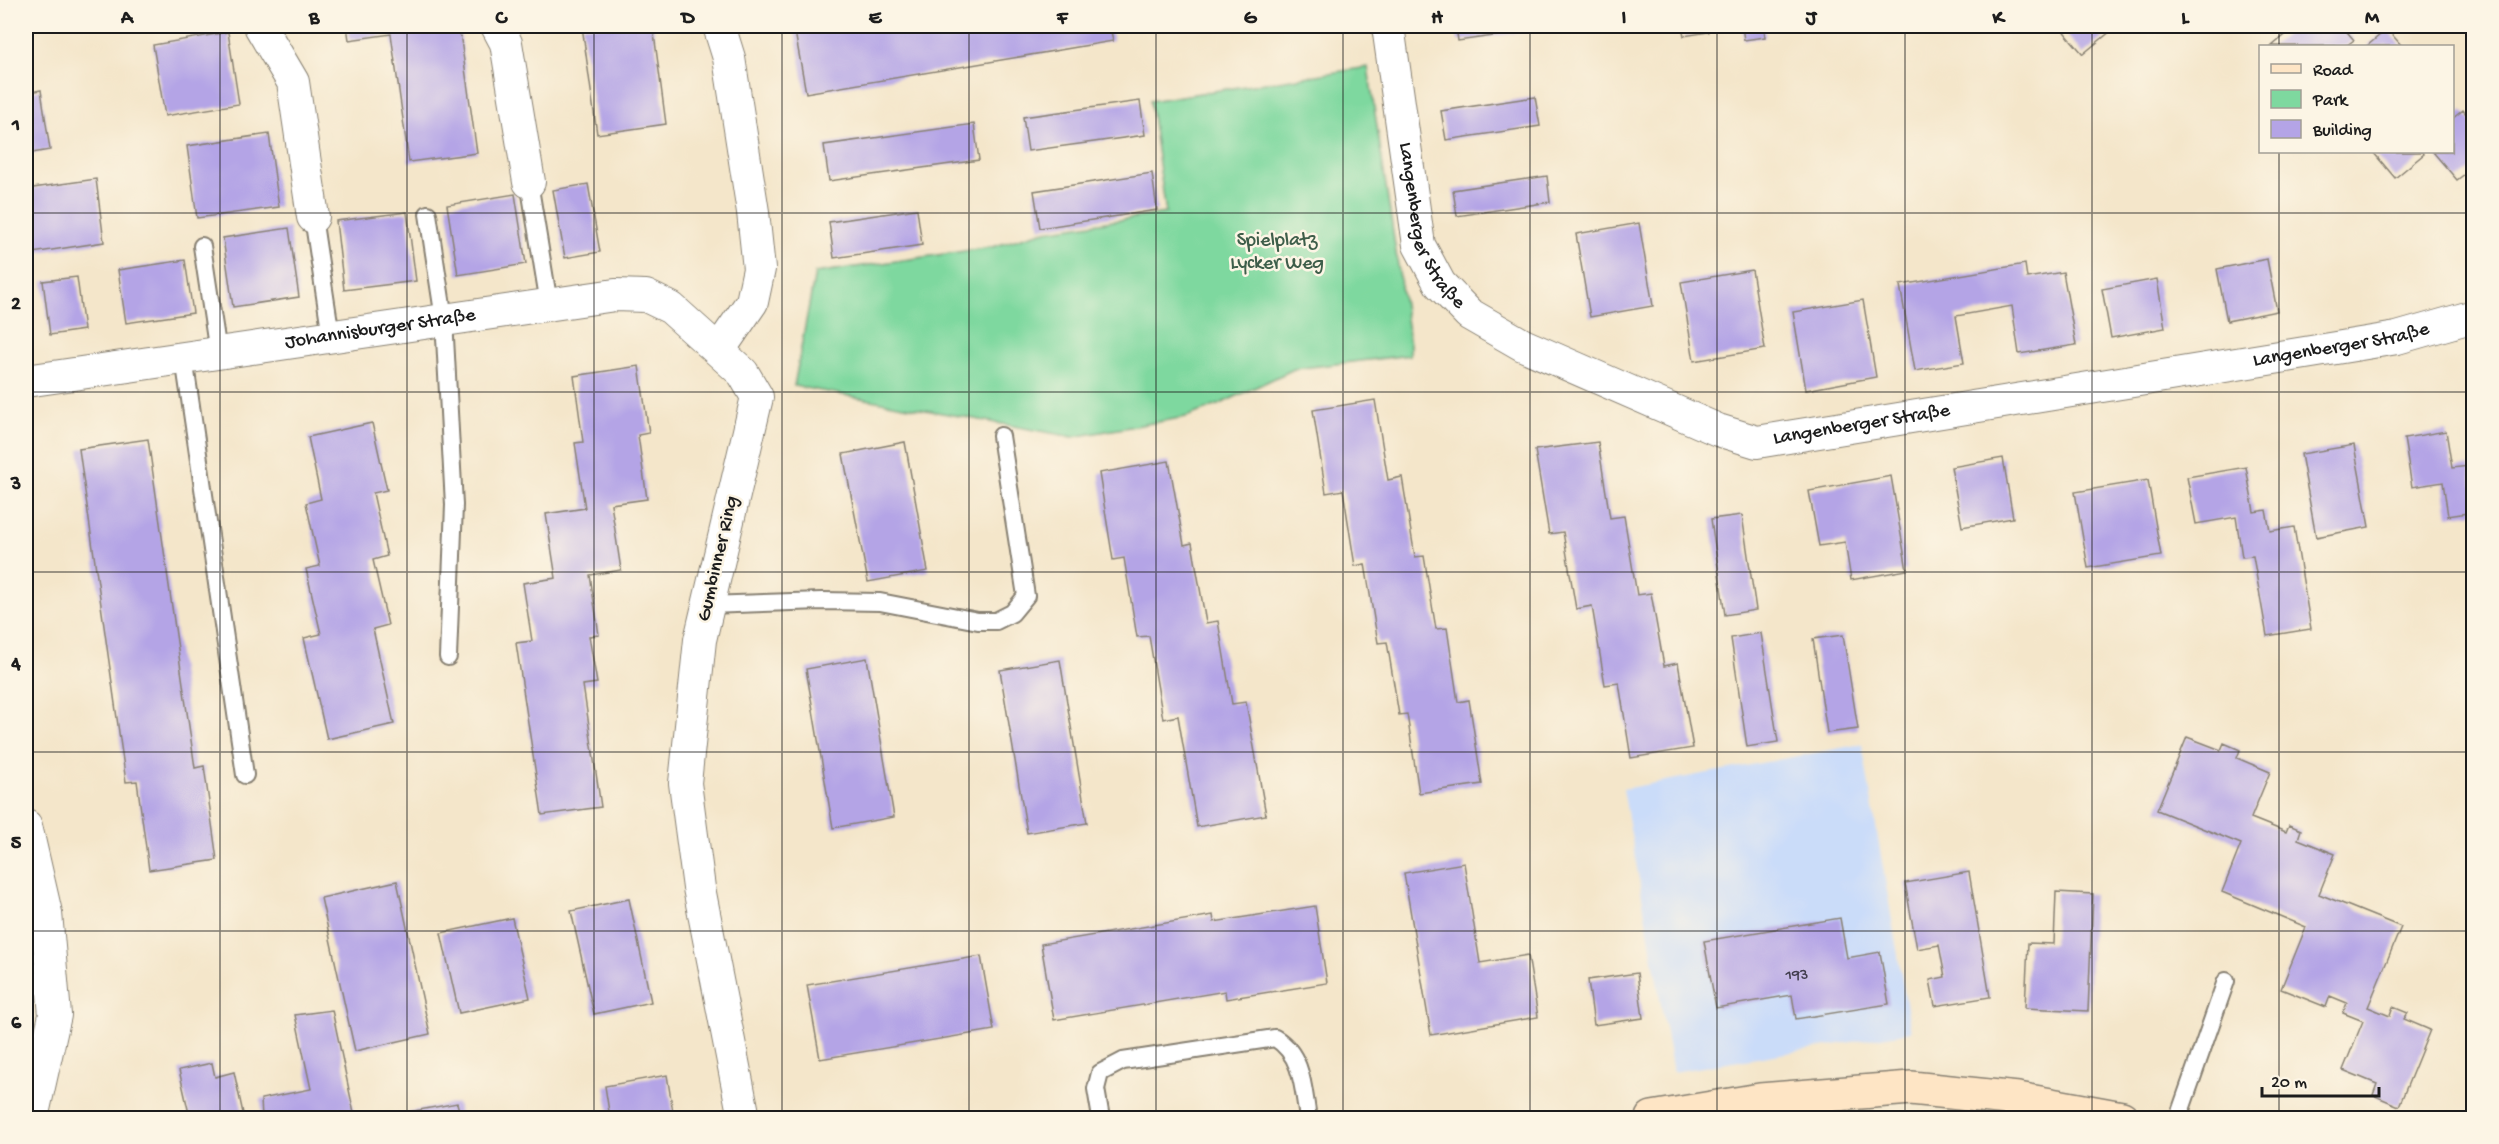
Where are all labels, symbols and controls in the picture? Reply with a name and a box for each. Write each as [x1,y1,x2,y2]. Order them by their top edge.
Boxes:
text: A [120,8,135,31]
text: B [308,8,320,31]
text: C [495,8,509,31]
text: D [679,8,695,31]
text: E [869,8,883,31]
text: F [1056,8,1069,31]
text: G [1244,8,1258,31]
text: H [1431,8,1443,31]
text: I [1622,8,1627,31]
text: J [1805,8,1818,31]
text: K [1991,8,2006,31]
text: L [2181,8,2190,31]
text: M [2365,8,2380,31]
legend [2259,45,2454,153]
text: Road [2313,61,2354,82]
text: Park [2312,91,2349,112]
text: 1 [11,115,20,138]
text: Building [2312,121,2372,142]
street label: Langenberger Straße [1393,141,1470,315]
park label: Spielplatz Lycker Weg [1230,230,1324,276]
text: 2 [11,294,21,317]
street label: Johannisburger Straße [283,304,478,355]
street label: Langenberger Straße [2251,318,2433,373]
street label: Langenberger Straße [1772,399,1952,451]
text: 3 [10,474,21,497]
street label: Gumbinner Ring [693,494,745,624]
text: 4 [10,654,21,677]
text: 5 [11,833,22,856]
house number: 193 [1785,967,1808,986]
text: 6 [11,1013,22,1036]
scale bar [2262,1060,2379,1098]
text: 20 m [2271,1073,2307,1094]

